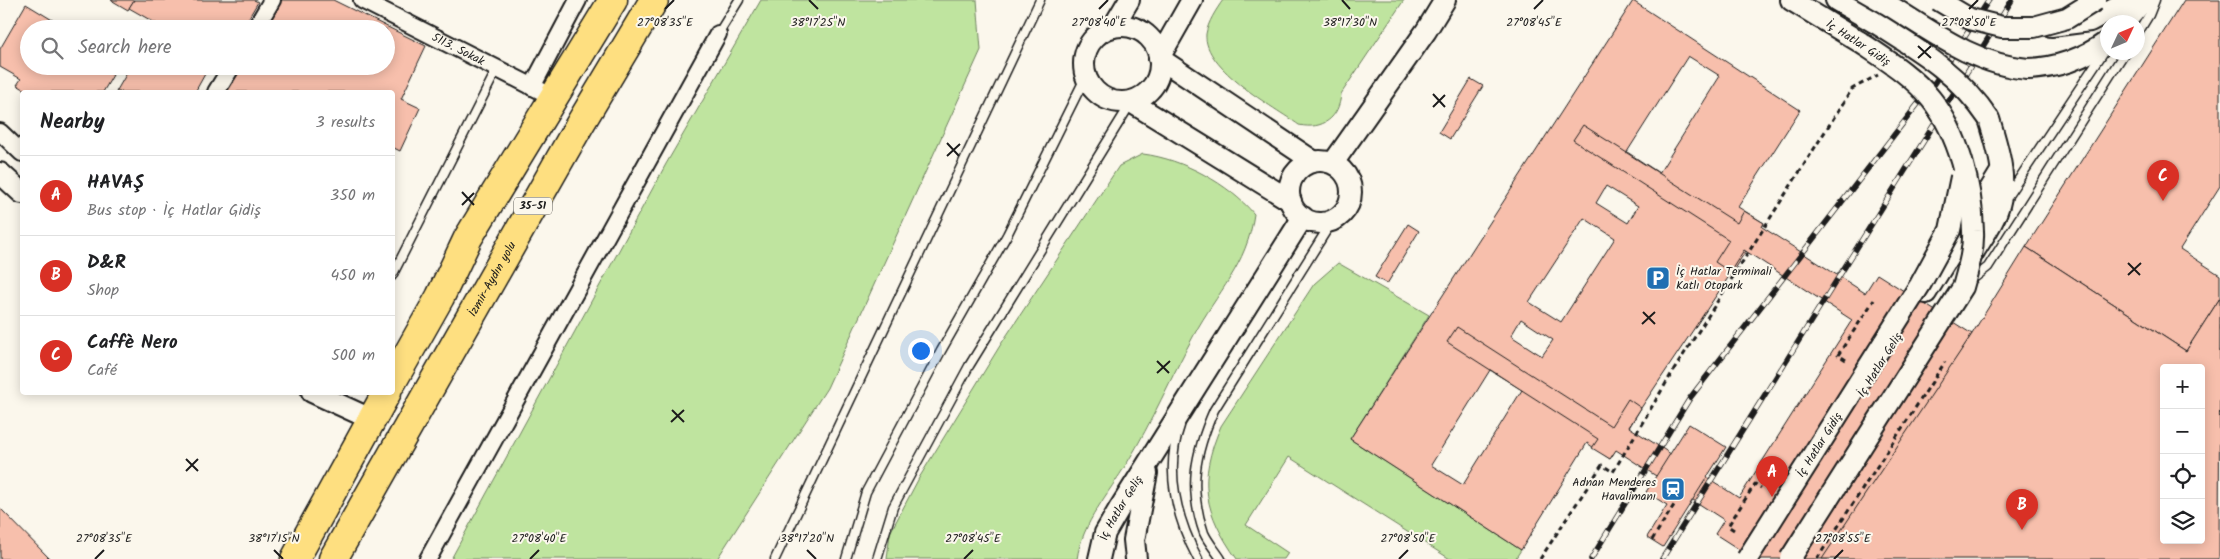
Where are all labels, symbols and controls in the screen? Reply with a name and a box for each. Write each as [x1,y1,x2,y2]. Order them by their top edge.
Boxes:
text: 27°08'35"E [637,13,694,32]
text: 38°17'25"N [791,13,845,32]
text: 27°08'40"E [1071,13,1128,32]
text: 38°17'30"N [1323,13,1377,32]
text: 27°08'45"E [1506,13,1563,32]
text: 27°08'50"E [1942,13,1997,32]
street label: İç Hatlar Gidiş [1822,15,1894,71]
north arrow [2100,15,2145,60]
search box [20,20,395,75]
street label: 5113. Sokak [428,27,488,71]
text: Search here [78,33,172,63]
icon: search [38,34,66,62]
text: Nearby [40,106,105,139]
text: 3 results [316,110,375,135]
pin: C [2147,160,2179,201]
text: HAVAŞ [87,168,144,198]
text: A [51,183,61,208]
text: 350 m [330,183,375,208]
text: Bus stop · İç Hatlar Gidiş [87,198,261,223]
road number: 35-51 [514,198,552,215]
street label: İzmir-Aydın yolu [463,238,521,320]
text: D&R [87,248,126,278]
place label: İç Hatlar Terminali Katlı Otopark [1676,262,1773,295]
text: B [51,263,61,288]
text: 450 m [330,263,375,288]
parking icon: İç Hatlar Terminali Katlı Otopark [1645,265,1671,291]
text: Shop [87,278,119,303]
text: Caffè Nero [87,328,178,358]
street label: İç Hatlar Geliş [1853,329,1907,401]
your location [908,338,934,364]
text: C [51,343,61,368]
text: 500 m [331,343,375,368]
text: Café [87,358,117,383]
map controls [2160,364,2205,544]
button: + [2160,364,2205,409]
street label: İç Hatlar Gidiş [1791,409,1847,481]
button: − [2160,409,2205,454]
button: locate [2160,454,2205,499]
pin: A [1756,456,1788,497]
street label: İç Hatlar Geliş [1094,472,1147,542]
place label: Adnan Menderes Havalimanı [1572,473,1656,506]
station icon: Adnan Menderes Havalimanı [1660,476,1686,502]
pin: B [2006,489,2038,530]
button: layers [2160,499,2205,544]
text: 27°08'35"E [76,529,133,548]
text: 38°17'15"N [248,529,300,548]
text: 27°08'40"E [511,529,568,548]
text: 38°17'20"N [780,529,834,548]
text: 27°08'45"E [945,529,1002,548]
text: 27°08'50"E [1381,529,1436,548]
text: 27°08'55"E [1815,529,1872,548]

